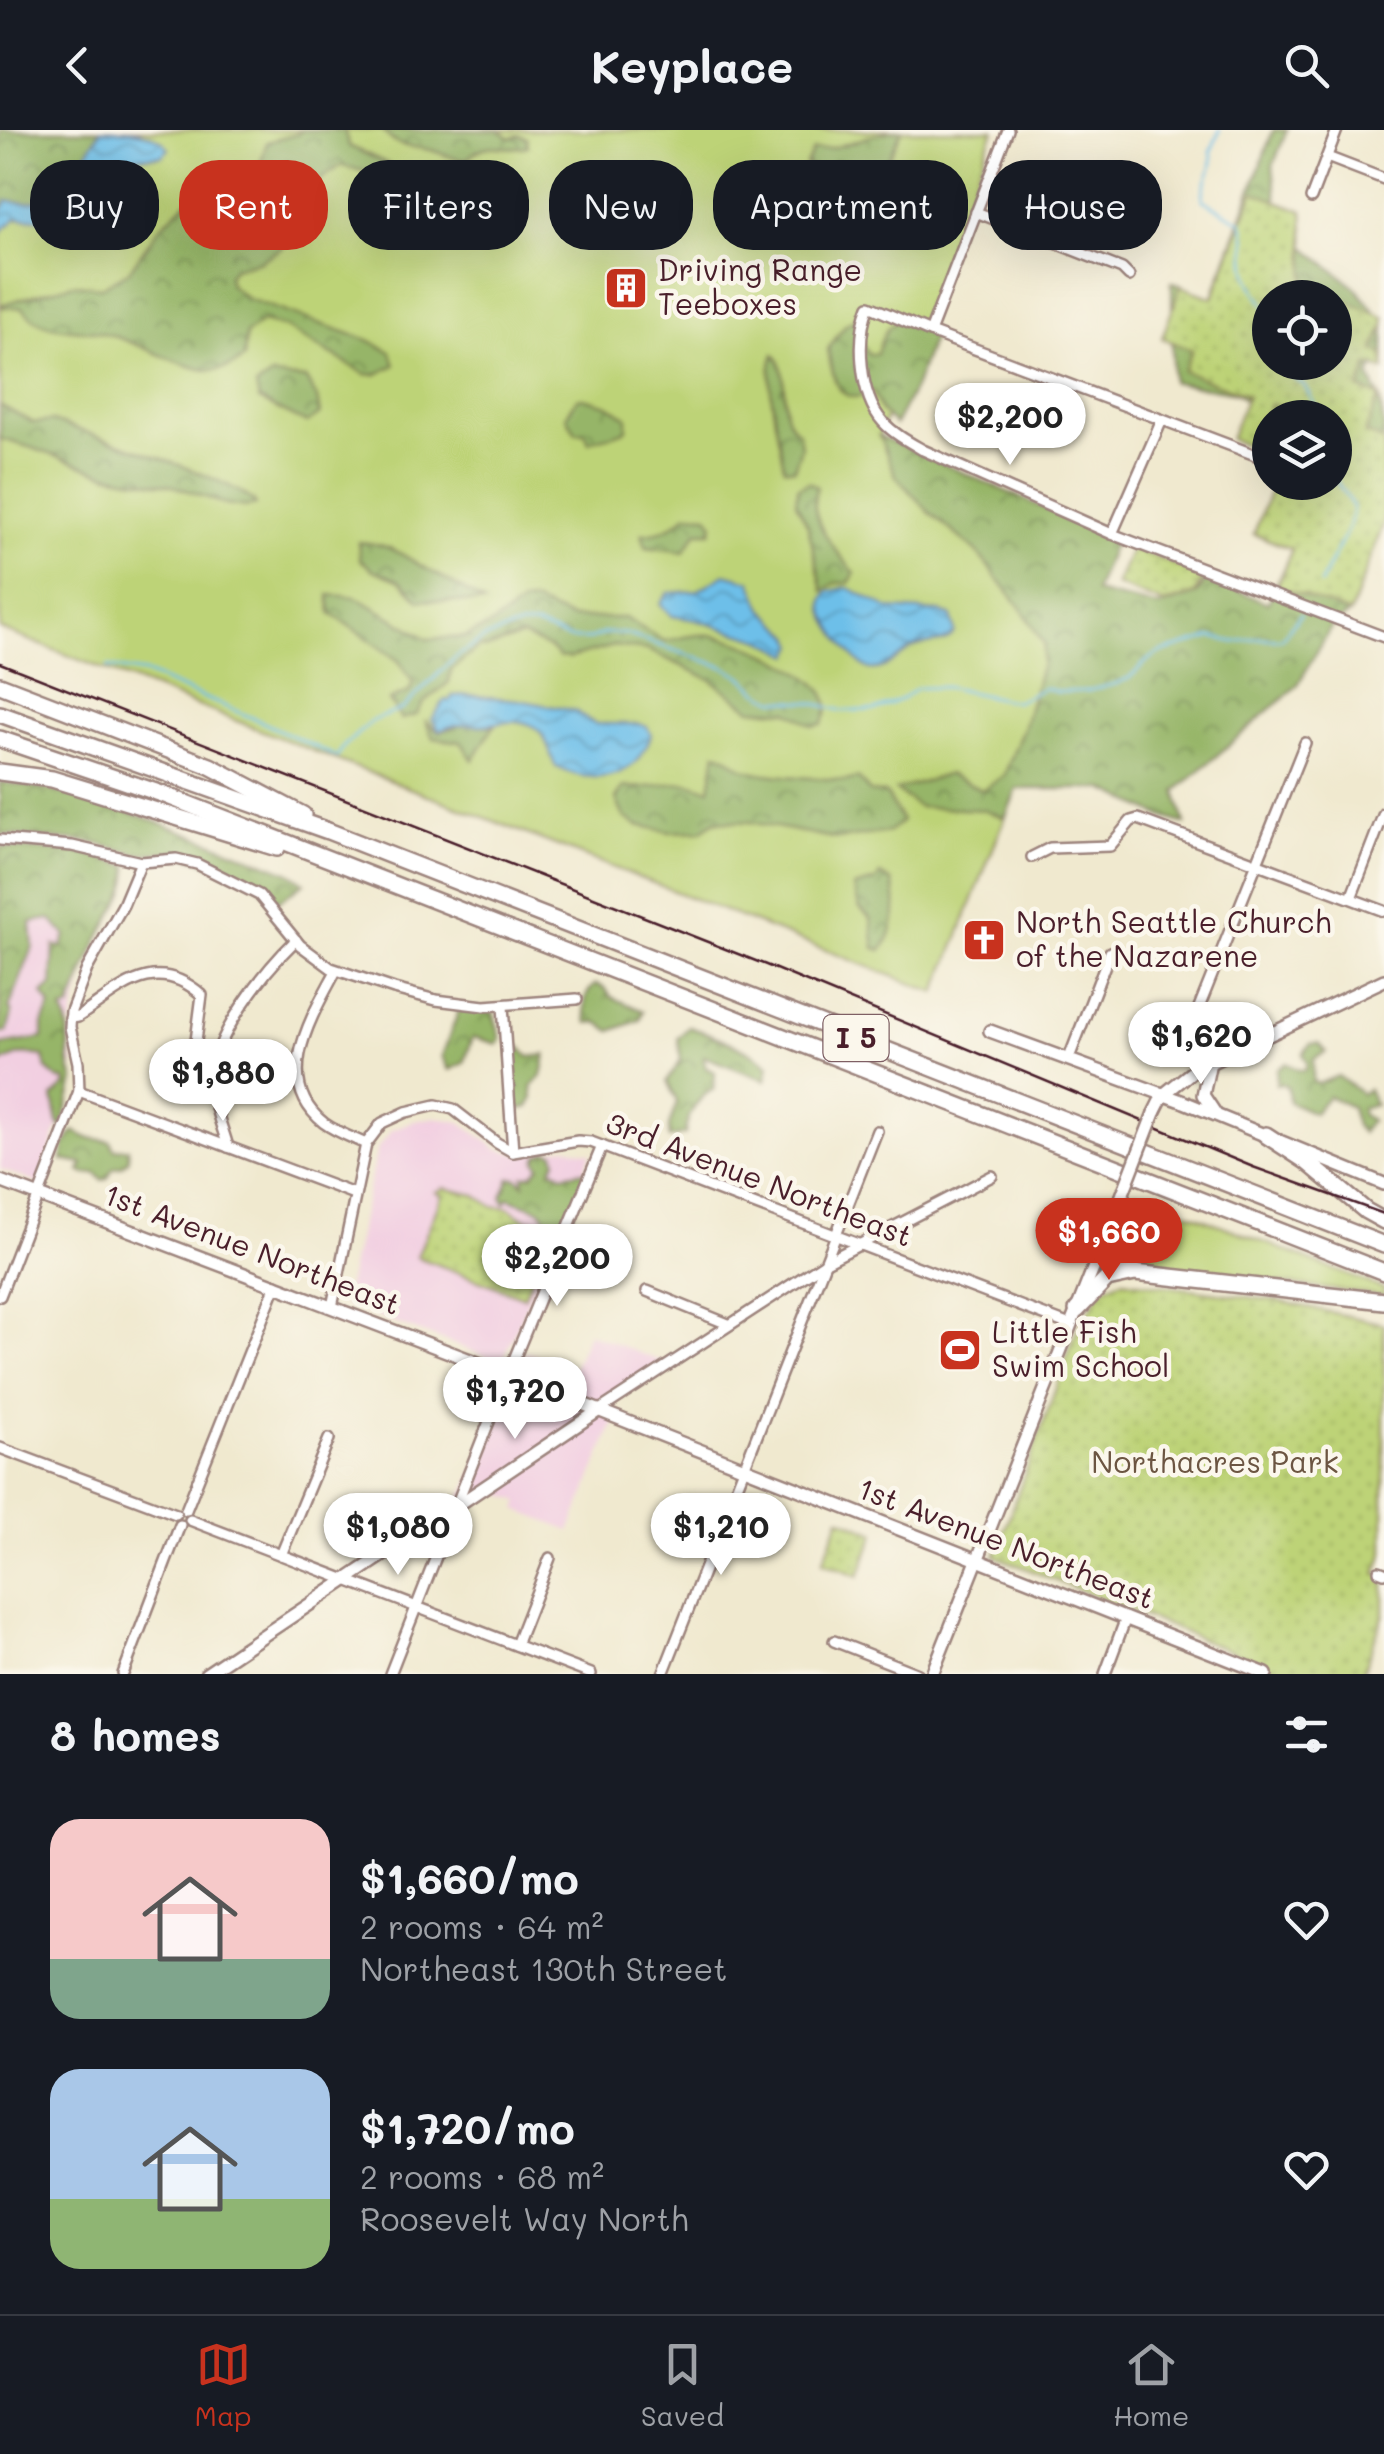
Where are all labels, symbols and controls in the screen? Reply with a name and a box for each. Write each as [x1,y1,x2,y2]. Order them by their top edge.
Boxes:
text: Keyplace [591,36,793,94]
icon: back [50,38,105,93]
icon: search [1279,38,1334,93]
chip: Buy [30,160,159,250]
chip: Rent [179,160,328,250]
chip: Filters [348,160,529,250]
chip: New [549,160,693,250]
chip: Apartment [713,160,968,250]
chip: House [988,160,1162,250]
place label: Driving Range Teeboxes [658,249,862,323]
building icon: Driving Range Teeboxes [603,265,649,311]
map controls [1252,280,1352,500]
button: locate [1252,280,1352,380]
pin: $2,200 [929,383,1091,468]
text: $2,200 [957,394,1063,436]
button: layers [1252,400,1352,500]
place label: North Seattle Church of the Nazarene [1016,901,1331,975]
church icon: North Seattle Church of the Nazarene [961,917,1007,963]
pin: $1,620 [1120,1002,1282,1087]
text: $1,620 [1150,1013,1252,1055]
road number: I 5 [824,1015,888,1061]
pin: $1,880 [142,1039,304,1124]
text: $1,880 [171,1050,275,1092]
street label: 3rd Avenue Northeast [601,1101,919,1255]
street label: 1st Avenue Northeast [99,1173,407,1323]
pin: $1,660 [1028,1198,1190,1283]
text: $1,660 [1057,1209,1161,1251]
pin: $2,200 [476,1224,638,1309]
text: $2,200 [504,1235,610,1277]
place label: Little Fish Swim School [992,1311,1169,1385]
sports icon: Little Fish Swim School [937,1327,983,1373]
pin: $1,720 [434,1357,596,1442]
text: $1,720 [465,1368,565,1410]
park label: Northacres Park [1091,1441,1339,1481]
street label: 1st Avenue Northeast [853,1467,1161,1617]
pin: $1,080 [317,1493,479,1578]
pin: $1,210 [640,1493,802,1578]
text: $1,080 [346,1504,450,1546]
text: $1,210 [673,1504,769,1546]
text: 8 homes [50,1707,221,1762]
icon: filters [1279,1707,1334,1762]
text: $1,660/mo [360,1850,579,1905]
icon: home [130,1859,250,1979]
icon: heart [1279,1892,1334,1947]
text: 2 rooms · 64 m² [360,1905,604,1947]
text: Northeast 130th Street [360,1947,727,1989]
text: $1,720/mo [360,2100,575,2155]
icon: home [130,2109,250,2229]
icon: heart [1279,2142,1334,2197]
text: 2 rooms · 68 m² [360,2155,604,2197]
text: Roosevelt Way North [360,2197,689,2239]
tab: Map [195,2337,252,2433]
tab: Saved [641,2337,724,2433]
tab: Home [1113,2337,1189,2433]

